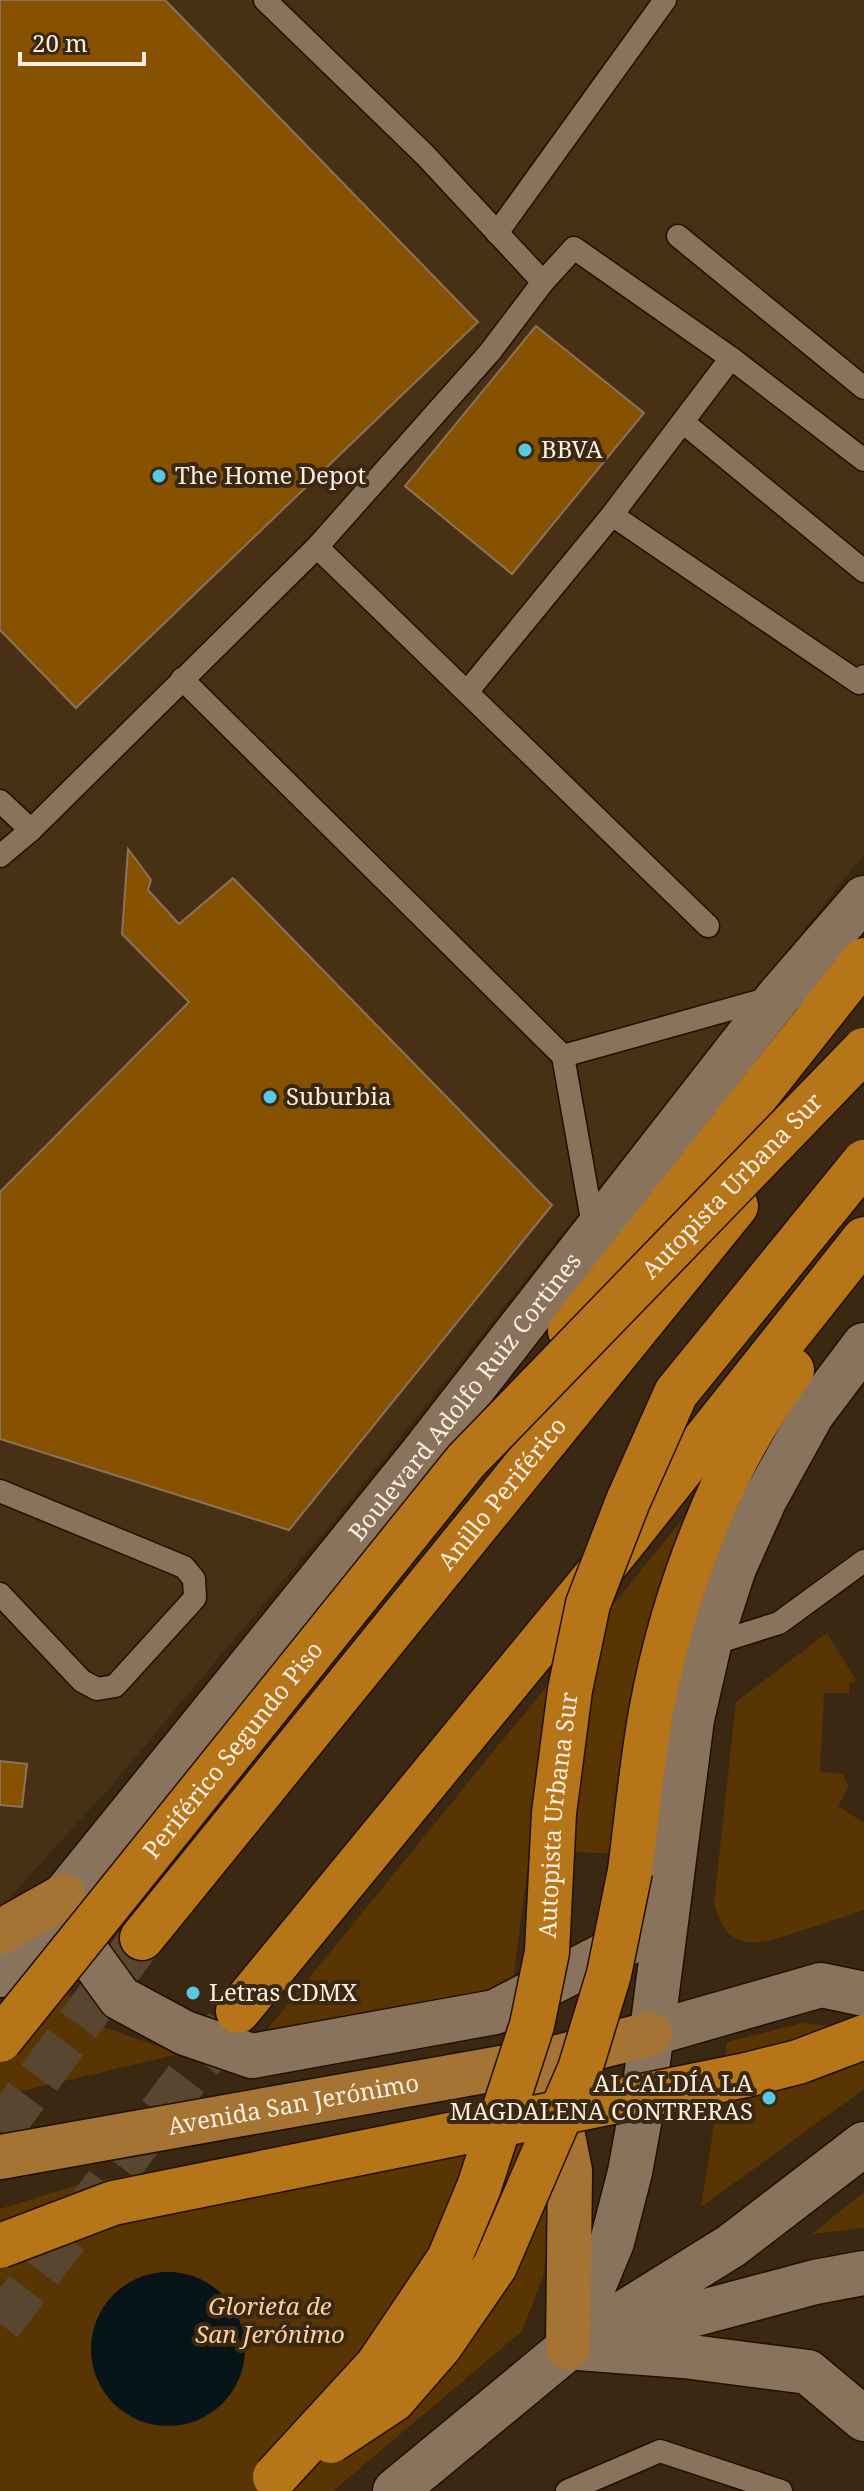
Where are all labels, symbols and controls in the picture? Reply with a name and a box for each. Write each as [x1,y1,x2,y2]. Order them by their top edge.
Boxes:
scale bar [20,16,144,66]
text: 20 m [32,26,88,59]
place label: BBVA [541,432,603,465]
marker: BBVA [516,441,534,459]
place label: The Home Depot [175,458,366,491]
marker: The Home Depot [150,467,168,485]
place label: Suburbia [286,1079,392,1112]
street label: Autopista Urbana Sur [633,1085,829,1285]
marker: Suburbia [261,1088,279,1106]
street label: Boulevard Adolfo Ruiz Cortines [340,1245,588,1547]
street label: Anillo Periférico [429,1410,573,1576]
street label: Periférico Segundo Piso [134,1634,330,1865]
street label: Autopista Urbana Sur [530,1690,585,1939]
place label: Letras CDMX [209,1975,357,2008]
marker: Letras CDMX [184,1984,202,2002]
street label: Avenida San Jerónimo [165,2065,421,2142]
place label: ALCALDÍA LA MAGDALENA CONTRERAS [450,2066,753,2127]
marker: ALCALDÍA LA MAGDALENA CONTRERAS [760,2089,778,2107]
park label: Glorieta de San Jerónimo [195,2289,345,2350]

